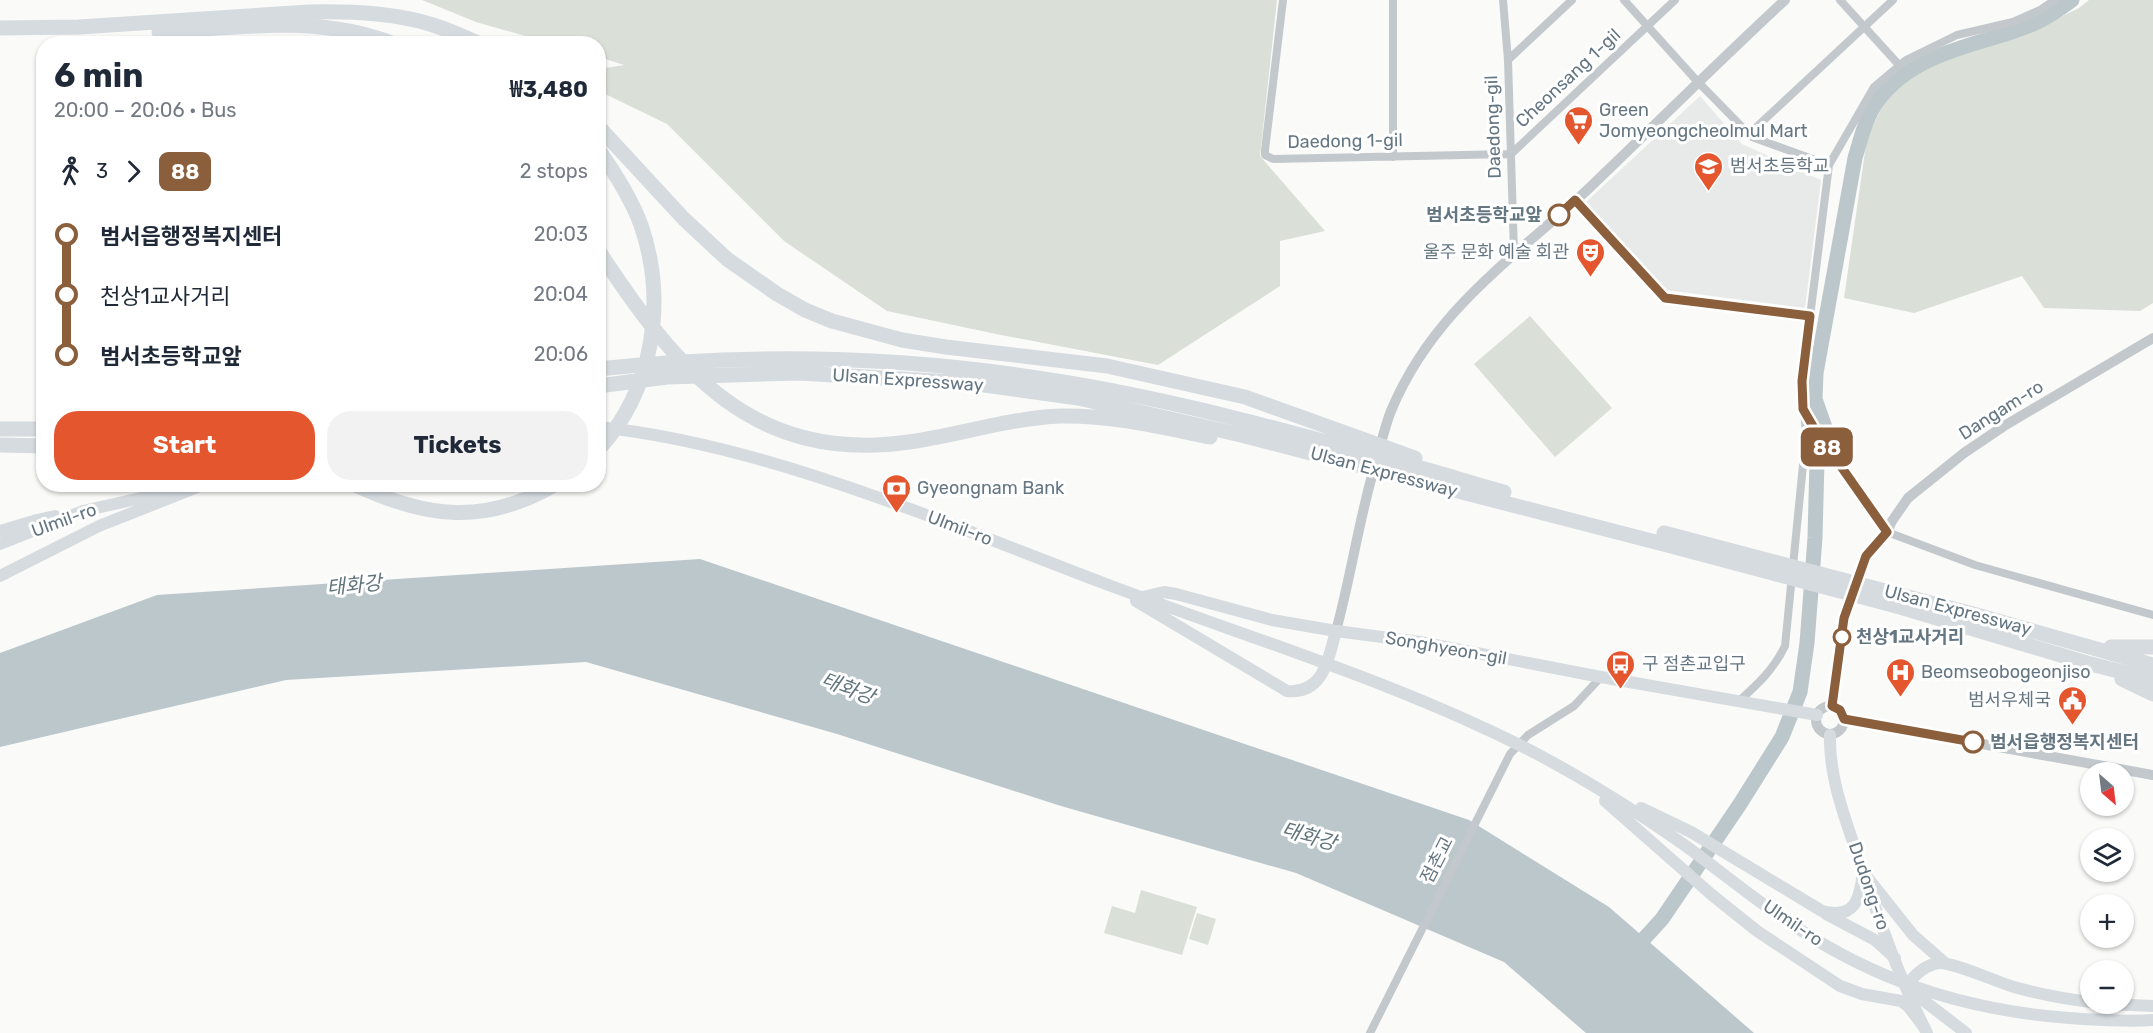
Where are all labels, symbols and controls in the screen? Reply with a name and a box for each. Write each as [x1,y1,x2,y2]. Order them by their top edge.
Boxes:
street label: Cheonsang 1-gil [1511,24,1625,132]
text: 6 min [54,56,143,95]
street label: Daedong-gil [1480,75,1506,179]
text: ₩3,480 [510,76,588,103]
text: 20:00 – 20:06 · Bus [54,98,237,122]
place label: Green Jomyeongcheolmul Mart [1599,99,1808,142]
supermarket icon: Green Jomyeongcheolmul Mart [1562,104,1594,146]
street label: Daedong 1-gil [1287,129,1403,153]
school or university icon: 범서초등학교 [1693,150,1725,192]
icon: walk [54,155,87,188]
icon: forward [117,155,150,188]
place label: 범서초등학교 [1730,155,1829,177]
text: 3 [96,159,108,183]
text: 88 [171,159,199,184]
text: 2 stops [520,159,588,183]
place label: 범서초등학교앞 [1426,204,1542,226]
marker: 범서초등학교앞 [1548,204,1570,226]
text: 20:03 [534,222,588,246]
text: 범서읍행정복지센터 [100,223,282,250]
theatre icon: 울주 문화 예술 회관 [1574,236,1606,278]
place label: 울주 문화 예술 회관 [1423,241,1569,263]
text: 20:04 [533,282,588,306]
text: 천상1교사거리 [100,283,231,310]
text: 20:06 [534,342,588,366]
text: 범서초등학교앞 [100,343,242,370]
street label: Ulsan Expressway [832,364,984,396]
street label: Dangam-ro [1955,375,2047,445]
button: Start [54,411,315,480]
button: Tickets [327,411,588,480]
line badge: 88 [1800,428,1854,466]
text: 88 [1813,435,1841,460]
street label: Ulsan Expressway [1308,442,1460,502]
bank icon: Gyeongnam Bank [880,472,912,514]
place label: Gyeongnam Bank [917,477,1065,499]
street label: Ulmil-ro [29,498,99,542]
street label: Ulmil-ro [925,506,995,550]
water label: 태화강 [325,570,385,600]
street label: Ulsan Expressway [1882,580,2034,640]
street label: Songhyeon-gil [1384,626,1508,670]
place label: 천상1교사거리 [1856,626,1964,648]
marker: 천상1교사거리 [1833,628,1851,646]
bus stop icon: 구 점촌교입구 [1605,648,1637,690]
place label: 구 점촌교입구 [1642,653,1746,675]
hospital icon: Beomseobogeonjiso [1884,656,1916,698]
place label: Beomseobogeonjiso [1921,661,2091,683]
water label: 태화강 [818,667,880,710]
public building icon: 범서우체국 [2056,684,2088,726]
place label: 범서우체국 [1968,689,2051,711]
marker: 범서읍행정복지센터 [1962,731,1984,753]
place label: 범서읍행정복지센터 [1990,731,2139,753]
north arrow [2080,762,2134,816]
map controls [2080,762,2134,1014]
water label: 태화강 [1279,817,1341,856]
button: layers [2080,828,2134,882]
street label: 점촌교 [1416,833,1458,887]
street label: Dudong-ro [1844,839,1894,933]
button: + [2080,894,2134,948]
street label: Ulmil-ro [1759,895,1827,951]
button: − [2080,960,2134,1014]

